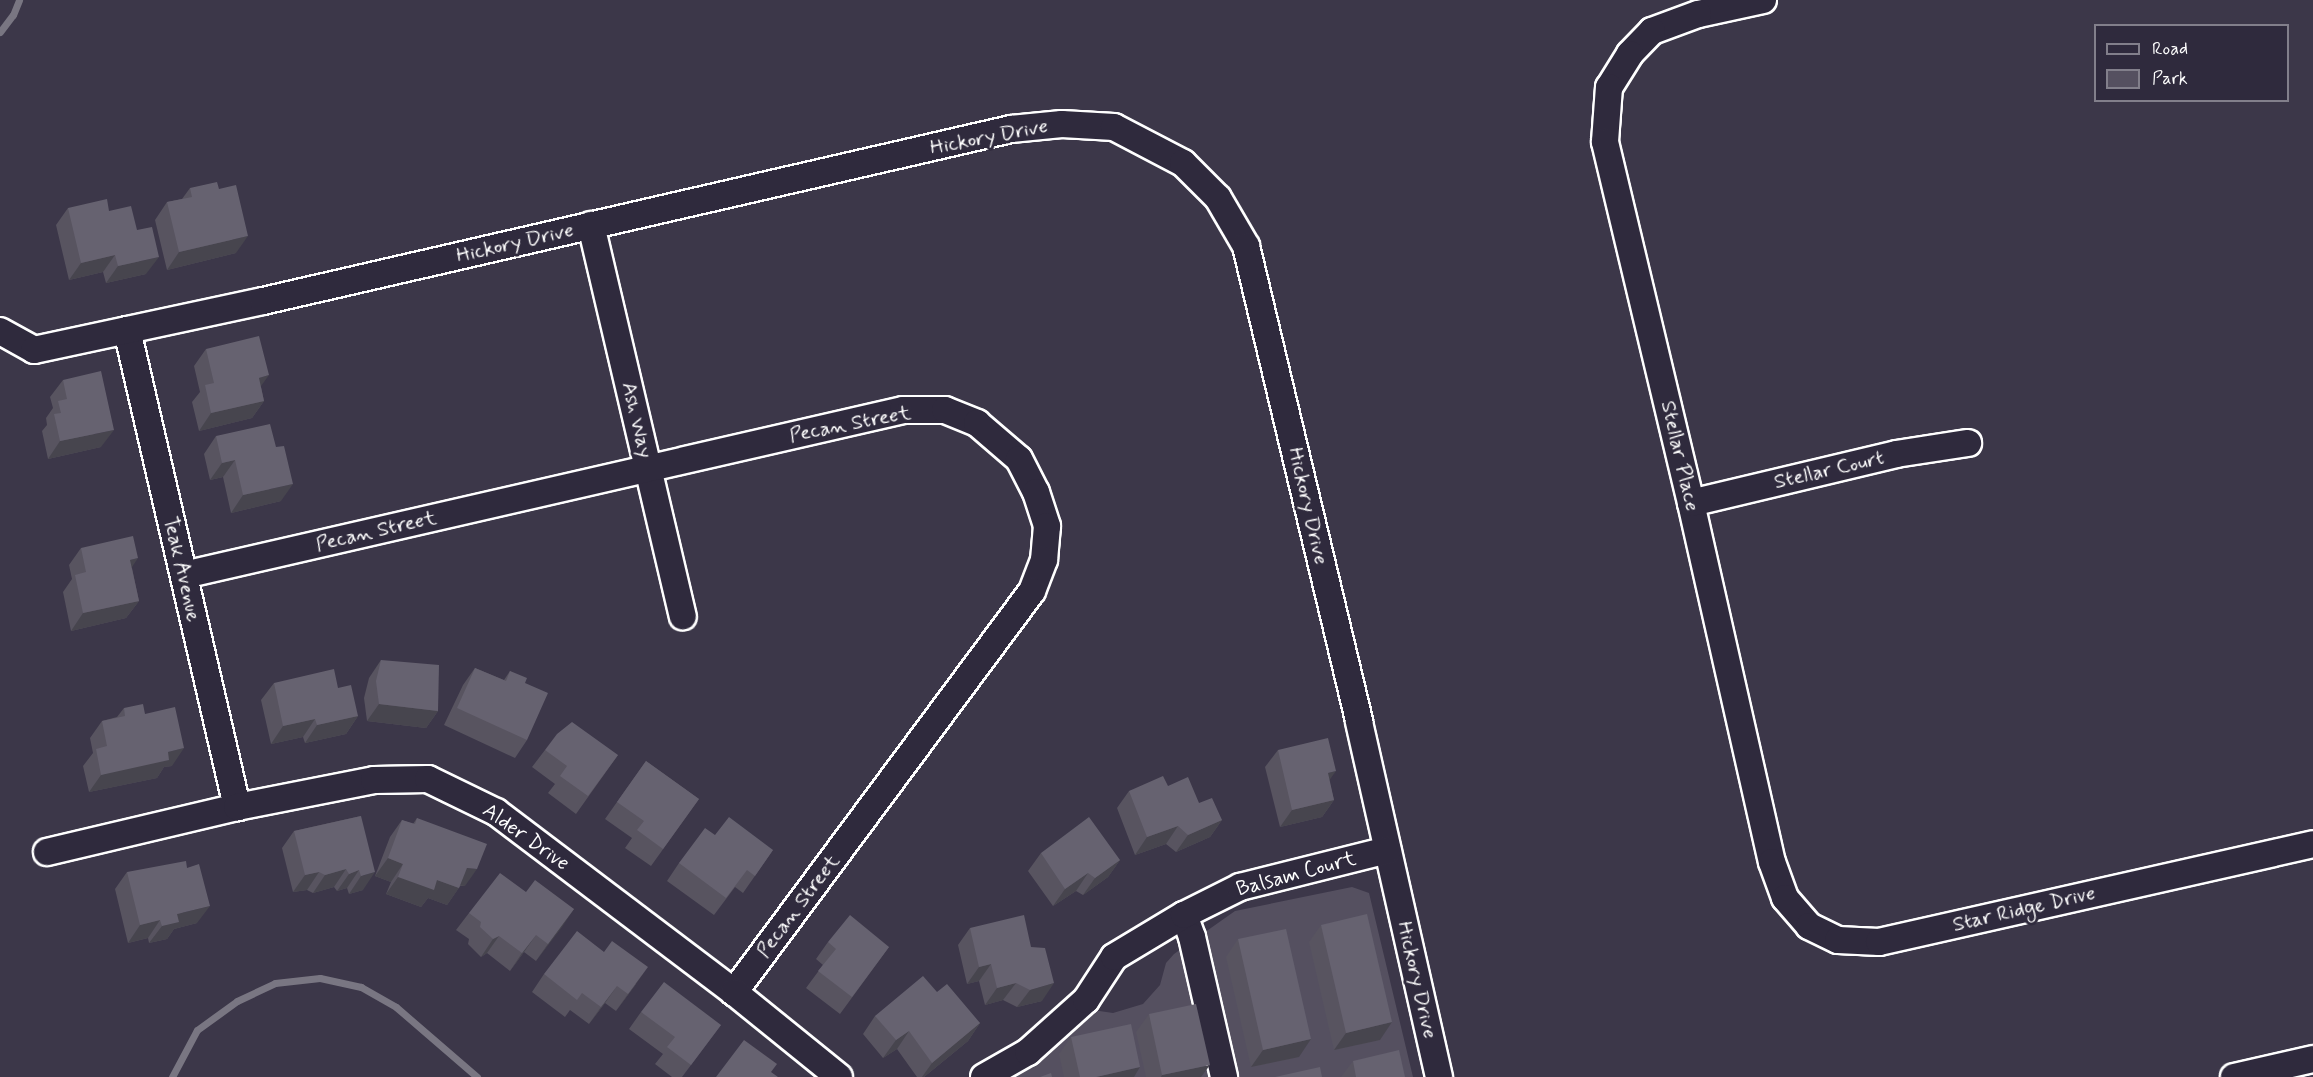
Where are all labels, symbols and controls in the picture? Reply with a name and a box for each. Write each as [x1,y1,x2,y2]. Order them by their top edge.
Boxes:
legend [2094,24,2289,102]
text: Road [2152,37,2188,61]
text: Park [2152,67,2188,91]
street label: Hickory Drive [929,113,1049,161]
street label: Hickory Drive [455,217,575,269]
street label: Ash Way [616,379,658,461]
street label: Pecan Street [787,400,913,448]
street label: Stellar Place [1655,400,1705,512]
street label: Stellar Court [1770,445,1888,495]
street label: Hickory Drive [1282,446,1334,566]
street label: Pecan Street [313,505,439,557]
street label: Teak Avenue [157,511,207,627]
street label: Alder Drive [478,798,574,876]
street label: Balsam Court [1235,846,1357,902]
street label: Pecan Street [751,849,845,963]
street label: Star Ridge Drive [1951,880,2097,938]
street label: Hickory Drive [1391,920,1443,1040]

